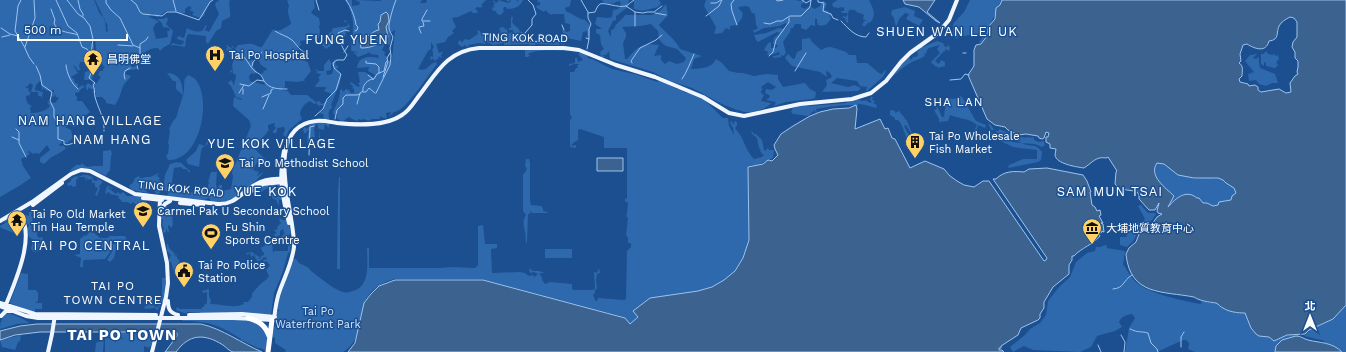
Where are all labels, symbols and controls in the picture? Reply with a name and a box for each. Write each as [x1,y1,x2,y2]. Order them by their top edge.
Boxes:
scale bar [18,16,127,42]
text: 500 m [24,23,61,37]
district label: SHUEN WAN LEI UK [876,24,1018,39]
street label: TING KOK ROAD [482,31,568,45]
district label: FUNG YUEN [305,32,389,47]
hospital icon: Tai Po Hospital [204,44,226,72]
temple icon: 昌明佛堂 [82,48,104,76]
place label: Tai Po Hospital [229,49,309,62]
place label: 昌明佛堂 [107,53,151,66]
district label: SHA LAN [925,95,983,109]
district label: NAM HANG VILLAGE [18,113,162,128]
place label: Tai Po Wholesale Fish Market [929,130,1020,156]
building icon: Tai Po Wholesale Fish Market [904,131,926,159]
district label: NAM HANG [73,132,151,147]
district label: YUE KOK VILLAGE [208,136,336,151]
school or university icon: Tai Po Methodist School [214,152,236,180]
place label: Tai Po Methodist School [239,157,369,170]
street label: TING KOK ROAD [138,178,225,200]
district label: YUE KOK [235,184,297,199]
district label: SAM MUN TSAI [1057,184,1163,199]
school or university icon: Carmel Pak U Secondary School [132,200,154,228]
place label: Carmel Pak U Secondary School [157,205,330,218]
place label: Tai Po Old Market Tin Hau Temple [31,208,126,234]
temple icon: Tai Po Old Market Tin Hau Temple [6,209,28,237]
museum icon: 大埔地質教育中心 [1081,217,1103,245]
place label: Fu Shin Sports Centre [225,221,300,247]
sports icon: Fu Shin Sports Centre [200,222,222,250]
place label: 大埔地質教育中心 [1106,222,1194,235]
district label: TAI PO CENTRAL [31,238,151,253]
place label: Tai Po Police Station [198,259,265,285]
public building icon: Tai Po Police Station [173,260,195,288]
district label: TAI PO TOWN CENTRE [64,279,162,307]
north arrow [1290,296,1330,336]
text: 北 [1305,300,1316,313]
park label: Tai Po Waterfront Park [275,305,361,331]
district label: TAI PO TOWN [67,326,177,344]

